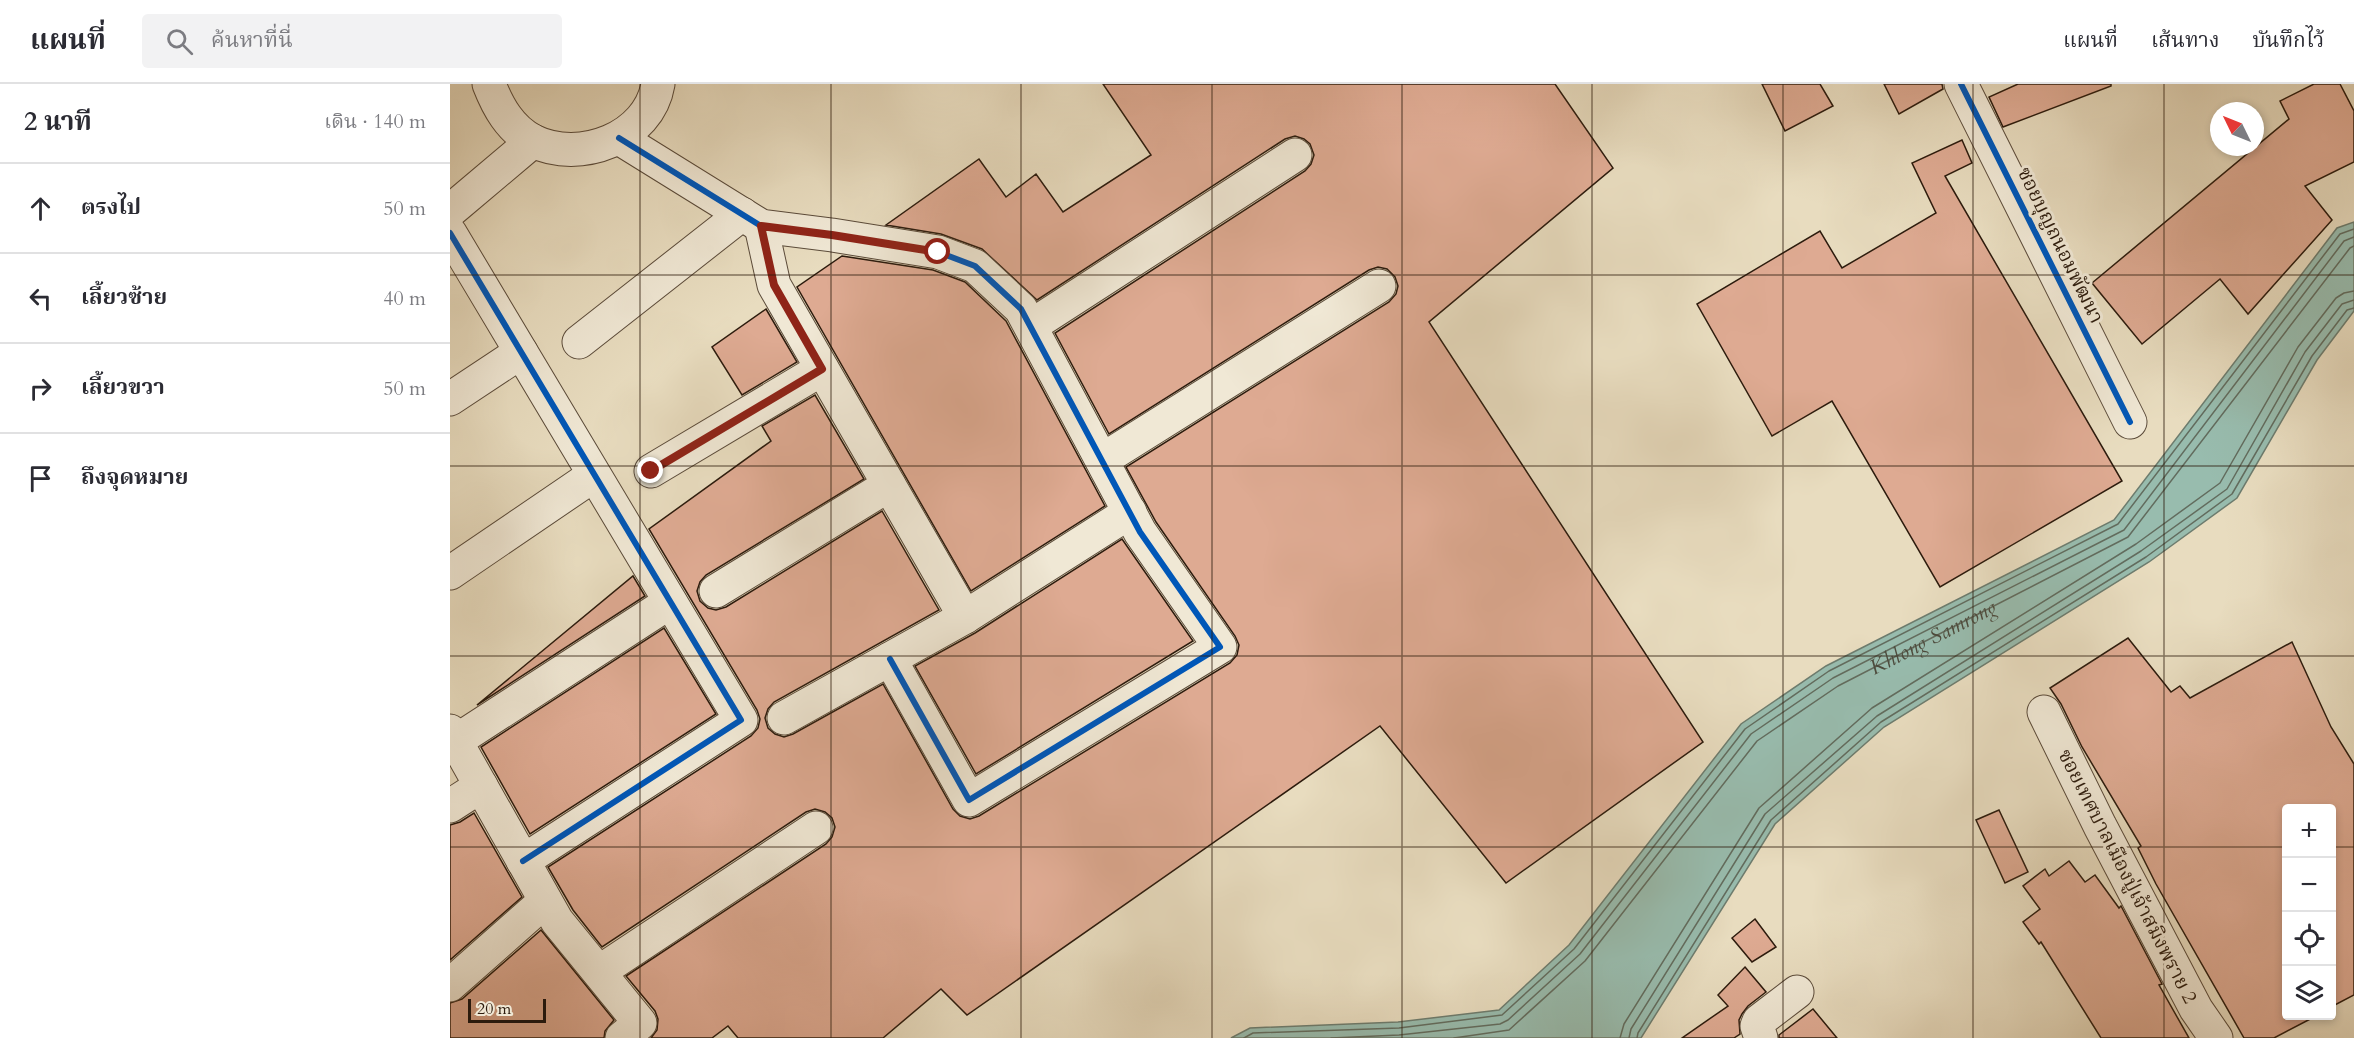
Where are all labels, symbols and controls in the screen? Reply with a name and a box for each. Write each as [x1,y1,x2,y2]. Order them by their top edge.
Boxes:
search box [142,14,562,68]
text: แผนที่ [30,21,106,59]
icon: search [163,25,196,58]
text: ค้นหาที่นี่ [211,25,293,55]
text: แผนที่ [2063,26,2118,55]
text: เส้นทาง [2151,26,2219,55]
text: บันทึกไว้ [2252,26,2324,55]
north arrow [2210,102,2264,156]
text: 2 นาที [24,104,92,139]
text: เดิน · 140 m [324,108,426,135]
street label: ซอยบุญถนอมพัฒนา [2011,163,2110,328]
icon: ahead [24,192,57,225]
text: ตรงไป [81,192,141,222]
text: 50 m [383,195,426,222]
route start [924,238,950,264]
icon: left [24,282,57,315]
text: เลี้ยวซ้าย [81,282,167,312]
text: 40 m [383,285,426,312]
icon: right [24,372,57,405]
text: เลี้ยวขวา [81,372,165,402]
text: 50 m [383,375,426,402]
route end [637,457,663,483]
icon: arrive [24,462,57,495]
text: ถึงจุดหมาย [81,462,188,492]
water label: Khlong Samrong [1864,593,2002,682]
street label: ซอยเทศบาลเมืองปู่เจ้าสมิงพราย 2 [2051,744,2204,1008]
map controls [2282,804,2336,1020]
button: + [2282,804,2336,858]
button: − [2282,858,2336,912]
button: locate [2282,912,2336,966]
button: layers [2282,966,2336,1020]
scale bar [468,996,546,1024]
text: 20 m [477,998,511,1020]

